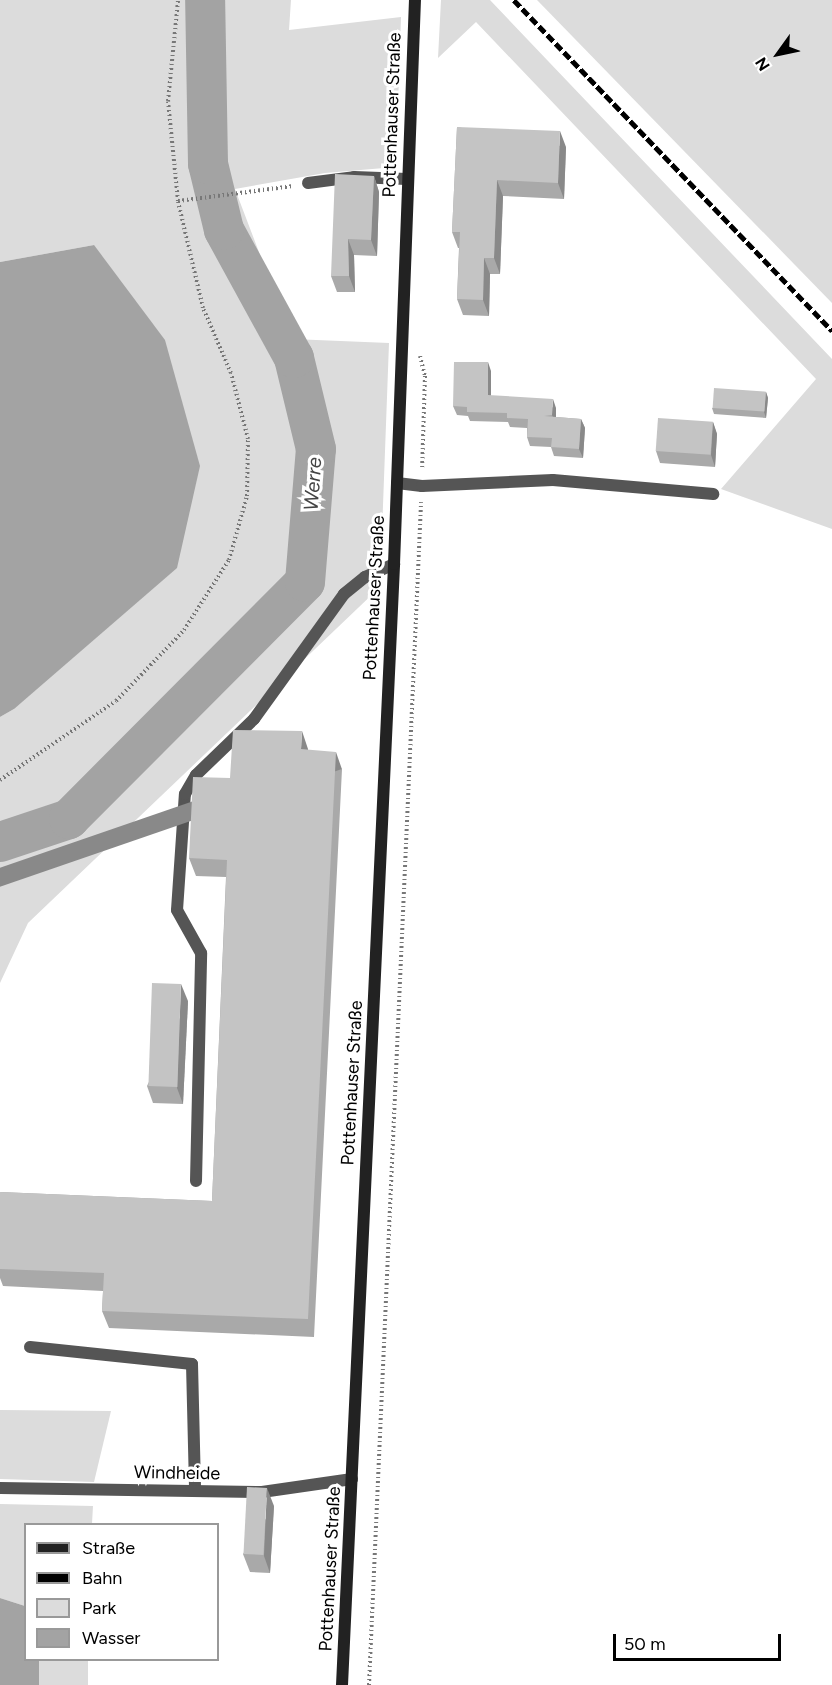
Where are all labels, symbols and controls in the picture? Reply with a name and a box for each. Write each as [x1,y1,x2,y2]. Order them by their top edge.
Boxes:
north arrow [748,24,808,84]
street label: Pottenhauser Straße [378,32,406,198]
text: N [751,54,774,74]
water label: Werre [299,456,327,512]
street label: Pottenhauser Straße [359,515,389,681]
street label: Pottenhauser Straße [337,1000,367,1166]
street label: Windheide [134,1461,220,1485]
street label: Pottenhauser Straße [315,1486,345,1652]
legend [24,1523,219,1661]
text: Straße [82,1537,135,1559]
text: Bahn [82,1567,122,1589]
text: Park [82,1597,116,1619]
scale bar [616,1622,784,1660]
text: Wasser [82,1627,140,1649]
text: 50 m [624,1633,666,1655]

